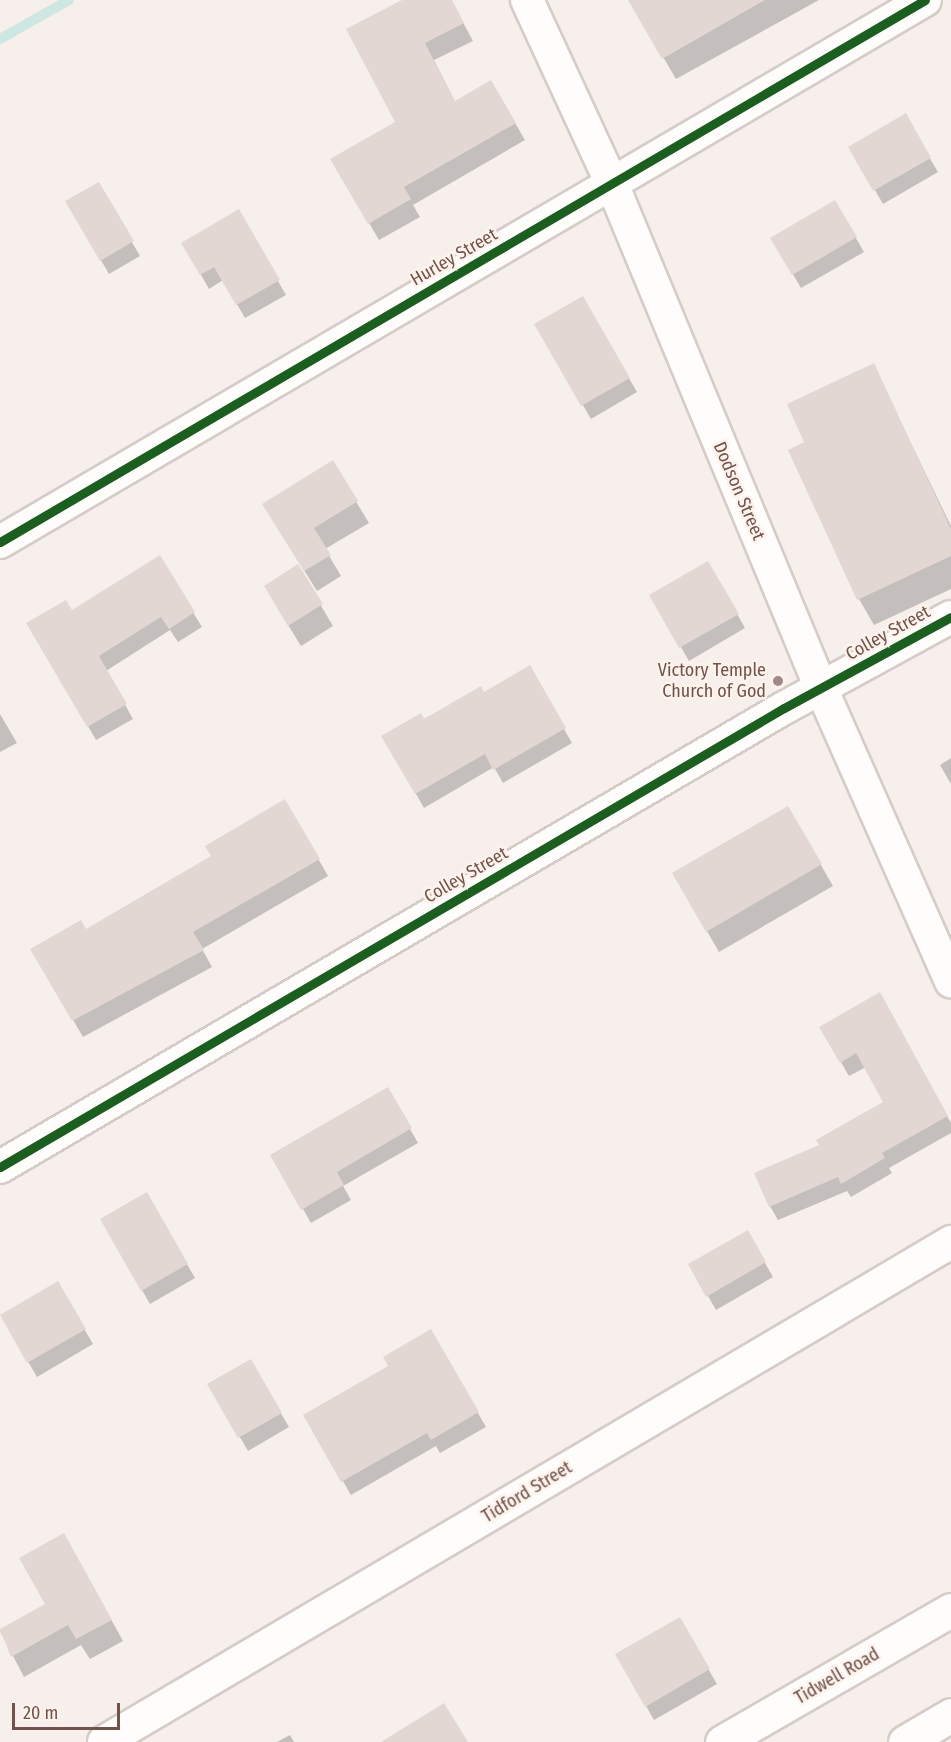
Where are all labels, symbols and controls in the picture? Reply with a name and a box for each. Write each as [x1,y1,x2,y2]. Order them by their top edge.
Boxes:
street label: Hurley Street [407,223,501,291]
street label: Dodson Street [709,439,769,543]
street label: Colley Street [842,601,934,665]
place label: Victory Temple Church of God [658,660,766,702]
marker: Victory Temple Church of God [771,674,785,688]
street label: Colley Street [420,842,512,908]
street label: Tidford Street [478,1457,576,1527]
street label: Tidwell Road [791,1643,883,1709]
scale bar [15,1691,123,1729]
text: 20 m [23,1702,58,1724]

